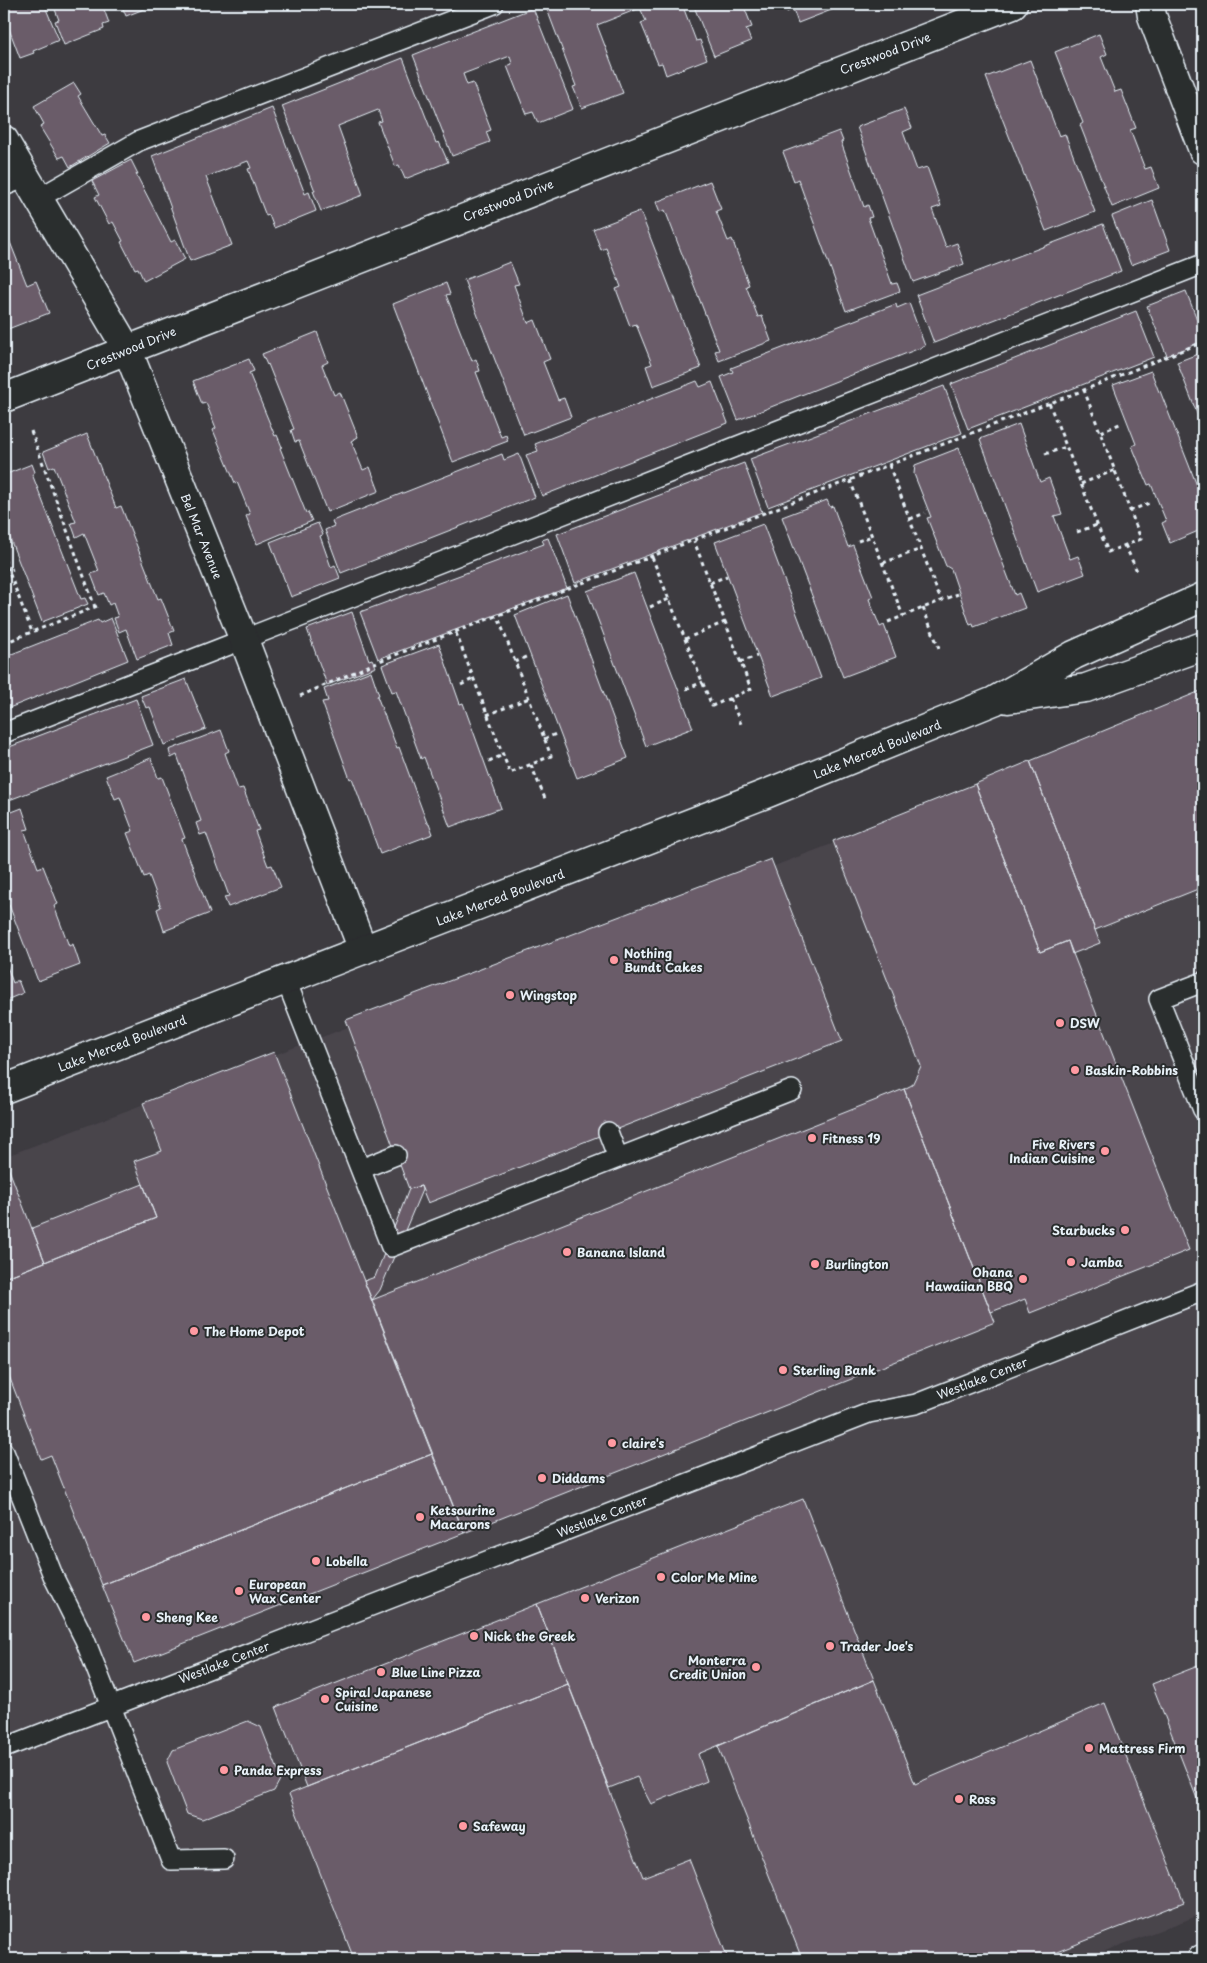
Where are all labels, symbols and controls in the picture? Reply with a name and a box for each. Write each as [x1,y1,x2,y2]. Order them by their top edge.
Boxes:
street label: Crestwood Drive [837,27,933,79]
street label: Crestwood Drive [460,174,556,226]
street label: Crestwood Drive [83,322,179,374]
street label: Bel Mar Avenue [177,491,227,581]
street label: Lake Merced Boulevard [810,715,944,783]
street label: Lake Merced Boulevard [433,864,567,930]
place label: Nothing Bundt Cakes [624,944,703,976]
marker: Nothing Bundt Cakes [608,954,620,966]
place label: Wingstop [520,986,577,1004]
marker: Wingstop [504,989,516,1001]
street label: Lake Merced Boulevard [55,1010,189,1076]
place label: DSW [1070,1014,1100,1032]
marker: DSW [1054,1017,1066,1029]
place label: Baskin-Robbins [1085,1061,1178,1079]
marker: Baskin-Robbins [1069,1064,1081,1076]
place label: Fitness 19 [822,1129,881,1147]
marker: Fitness 19 [806,1132,818,1144]
place label: Five Rivers Indian Cuisine [1009,1135,1095,1167]
marker: Five Rivers Indian Cuisine [1099,1145,1111,1157]
place label: Starbucks [1052,1221,1115,1239]
marker: Starbucks [1119,1224,1131,1236]
place label: Banana Island [577,1243,665,1261]
marker: Banana Island [561,1246,573,1258]
place label: Jamba [1081,1253,1123,1271]
place label: Burlington [825,1255,889,1273]
marker: Jamba [1065,1256,1077,1268]
marker: Burlington [809,1258,821,1270]
place label: Ohana Hawaiian BBQ [925,1263,1014,1295]
marker: Ohana Hawaiian BBQ [1017,1273,1029,1285]
place label: The Home Depot [204,1322,305,1340]
marker: The Home Depot [188,1325,200,1337]
street label: Westlake Center [934,1352,1030,1404]
place label: Sterling Bank [793,1361,876,1379]
marker: Sterling Bank [777,1364,789,1376]
place label: claire's [622,1434,665,1452]
marker: claire's [606,1437,618,1449]
place label: Diddams [552,1469,605,1487]
marker: Diddams [536,1472,548,1484]
street label: Westlake Center [554,1490,650,1542]
place label: Ketsourine Macarons [430,1501,496,1533]
marker: Ketsourine Macarons [414,1511,426,1523]
place label: Lobella [326,1552,368,1570]
marker: Lobella [310,1555,322,1567]
place label: Color Me Mine [671,1568,758,1586]
marker: Color Me Mine [655,1571,667,1583]
place label: European Wax Center [249,1575,322,1607]
marker: European Wax Center [233,1585,245,1597]
place label: Verizon [595,1589,639,1607]
marker: Verizon [579,1592,591,1604]
place label: Sheng Kee [156,1608,218,1626]
marker: Sheng Kee [140,1611,152,1623]
place label: Nick the Greek [484,1627,576,1645]
marker: Nick the Greek [468,1630,480,1642]
street label: Westlake Center [176,1636,272,1688]
place label: Trader Joe's [840,1637,914,1655]
marker: Trader Joe's [824,1640,836,1652]
place label: Monterra Credit Union [669,1651,747,1683]
marker: Monterra Credit Union [750,1661,762,1673]
place label: Blue Line Pizza [391,1663,481,1681]
marker: Blue Line Pizza [375,1666,387,1678]
place label: Spiral Japanese Cuisine [335,1683,432,1715]
marker: Spiral Japanese Cuisine [319,1693,331,1705]
place label: Mattress Firm [1099,1739,1186,1757]
marker: Mattress Firm [1083,1742,1095,1754]
place label: Panda Express [234,1761,322,1779]
marker: Panda Express [218,1764,230,1776]
place label: Ross [969,1790,996,1808]
marker: Ross [953,1793,965,1805]
place label: Safeway [473,1817,526,1835]
marker: Safeway [457,1820,469,1832]

